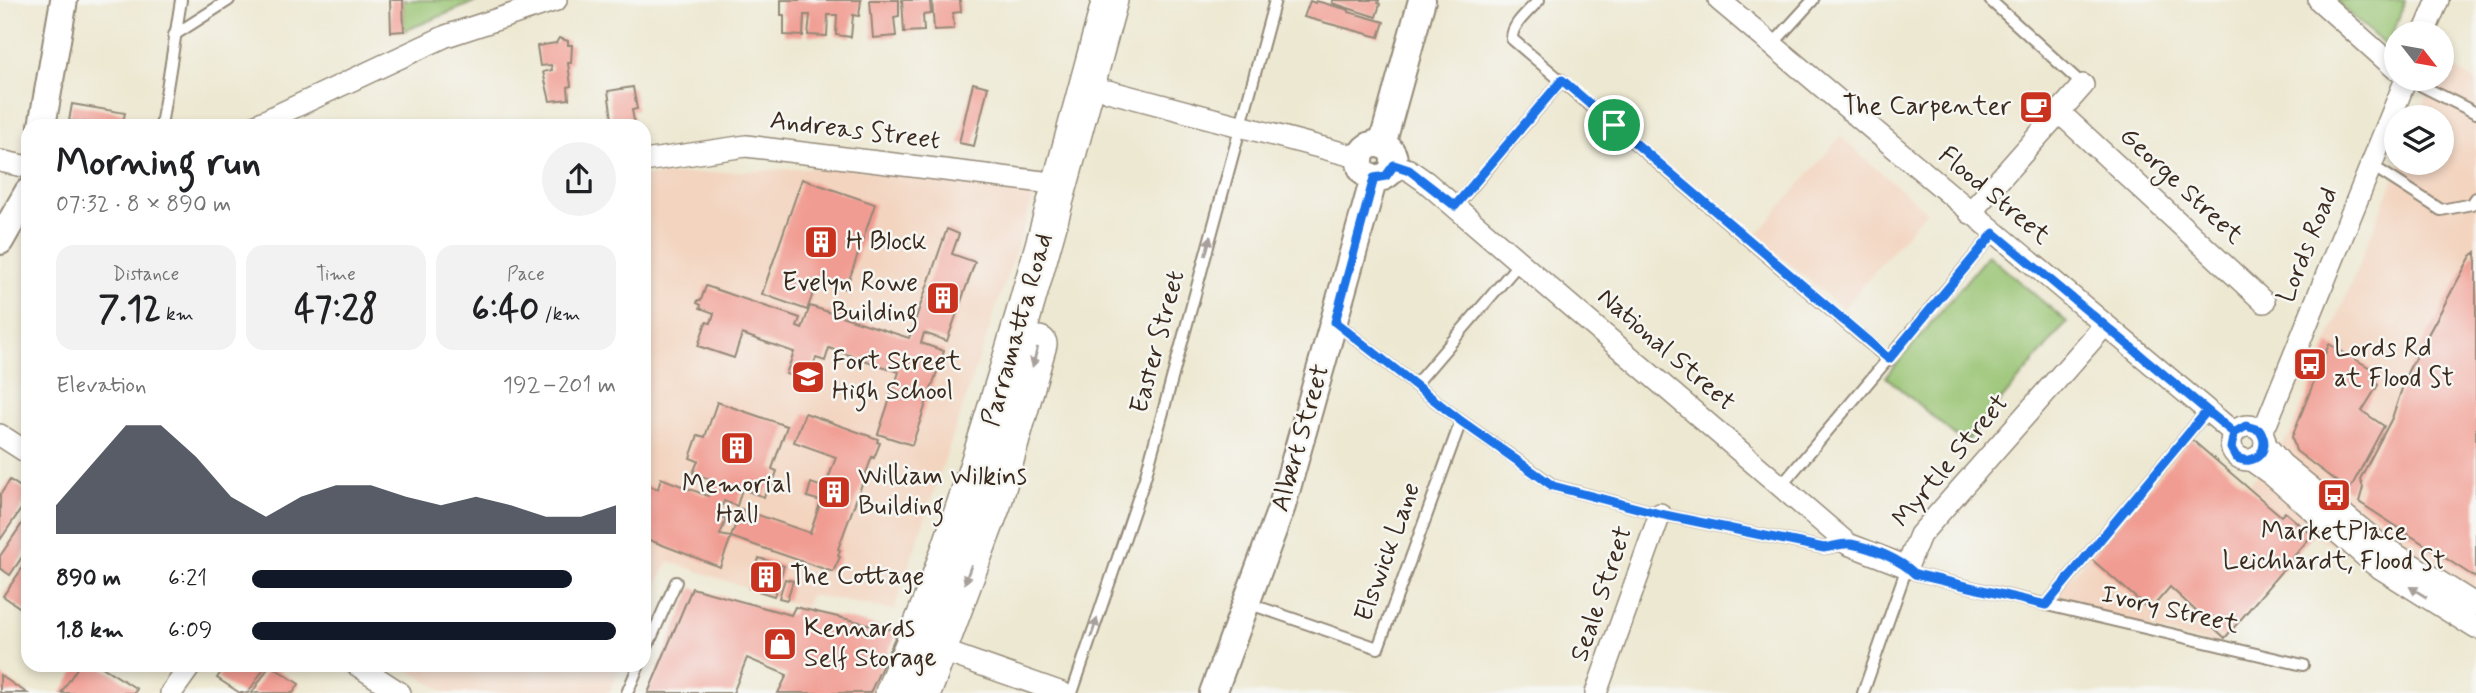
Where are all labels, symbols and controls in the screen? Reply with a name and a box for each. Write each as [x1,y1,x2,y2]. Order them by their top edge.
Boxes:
north arrow [2384,21,2454,91]
map controls [2384,21,2454,175]
cafe icon: The Carpenter [2017,88,2055,126]
place label: The Carpenter [1843,90,2011,124]
pin [1584,95,1644,155]
street label: Andreas Street [768,104,942,158]
button: layers [2384,105,2454,175]
icon: arrive [1595,106,1633,144]
street label: George Street [2110,120,2250,254]
text: Morning run [56,139,261,188]
street label: Flood Street [1931,139,2057,253]
button: share [542,142,616,216]
street label: Lords Road [2270,182,2346,308]
text: 07:32 · 8 × 890 m [56,190,231,220]
building icon: H Block [802,223,840,261]
place label: H Block [846,225,927,259]
street label: Parramatta Road [974,230,1062,430]
one-way arrow [1203,235,1213,256]
text: Distance [113,262,179,287]
text: Time [316,262,356,287]
text: Pace [507,262,545,287]
place label: Evelyn Rowe Building [782,266,918,333]
street label: Easter Street [1123,267,1193,417]
building icon: Evelyn Rowe Building [924,279,962,317]
street label: National Street [1590,281,1742,419]
text: 7.12 [98,287,161,333]
text: 47:28 [294,287,378,333]
text: 6:40 [472,287,539,333]
text: km [161,302,194,327]
text: /km [539,302,580,327]
place label: Lords Rd at Flood St [2334,332,2454,396]
place label: Fort Street High School [832,345,961,412]
bus stop icon: Lords Rd at Flood St [2291,345,2329,383]
one-way arrow [1029,346,1040,368]
school or university icon: Fort Street High School [789,358,827,396]
street label: Albert Street [1264,360,1338,516]
text: Elevation [56,371,147,401]
text: 192–201 m [503,371,616,401]
street label: Myrtle Street [1885,387,2017,535]
building icon: Memorial Hall [718,429,756,467]
place label: William Wilkins Building [858,460,1027,527]
place label: Memorial Hall [682,468,792,532]
building icon: William Wilkins Building [815,473,853,511]
bus stop icon: MarketPlace Leichhardt, Flood St [2315,476,2353,514]
street label: Elswick Lane [1347,478,1429,626]
place label: MarketPlace Leichhardt, Flood St [2223,515,2445,579]
street label: Seale Street [1563,522,1641,666]
building icon: The Cottage [747,558,785,596]
place label: The Cottage [790,560,924,594]
text: 890 m [56,564,121,594]
text: 6:21 [168,564,207,594]
one-way arrow [962,564,973,585]
street label: Ivory Street [2098,578,2242,642]
one-way arrow [2409,585,2428,598]
place label: Kennards Self Storage [804,612,937,676]
text: 1.8 km [56,616,124,646]
text: 6:09 [168,616,212,646]
one-way arrow [1089,618,1100,639]
shop icon: Kennards Self Storage [761,625,799,663]

